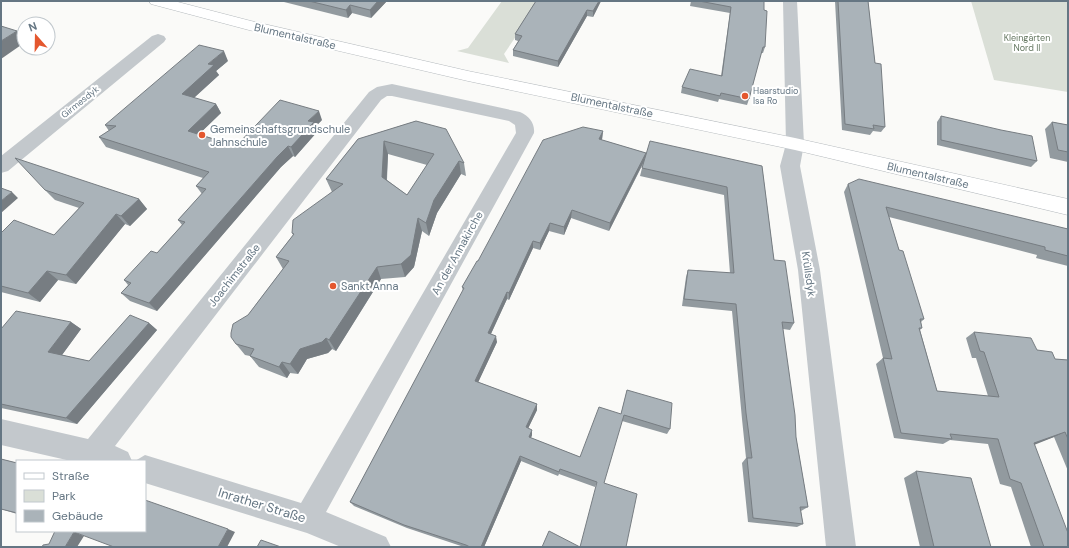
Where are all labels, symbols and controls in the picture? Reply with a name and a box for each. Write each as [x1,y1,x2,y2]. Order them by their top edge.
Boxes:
north arrow [16,16,56,56]
text: N [26,19,39,35]
street label: Blumentalstraße [253,20,337,52]
park label: Kleingärten Nord II [1004,32,1050,54]
street label: Girmesdyk [59,83,102,121]
place label: Haarstudio Isa Ro [753,85,798,107]
street label: Blumentalstraße [570,89,654,121]
marker: Haarstudio Isa Ro [740,91,750,101]
place label: Gemeinschaftsgrundschule Jahnschule [210,122,350,149]
marker: Gemeinschaftsgrundschule Jahnschule [197,130,207,140]
street label: Blumentalstraße [886,159,970,191]
street label: An der Annakirche [428,209,486,297]
street label: Joachimstraße [205,241,263,309]
street label: Krüllsdyk [799,250,819,298]
place label: Sankt Anna [341,279,398,293]
marker: Sankt Anna [328,281,338,291]
legend [16,460,146,532]
text: Straße [52,468,89,484]
street label: Inrather Straße [216,484,308,526]
text: Park [52,488,76,504]
text: Gebäude [52,508,103,524]

